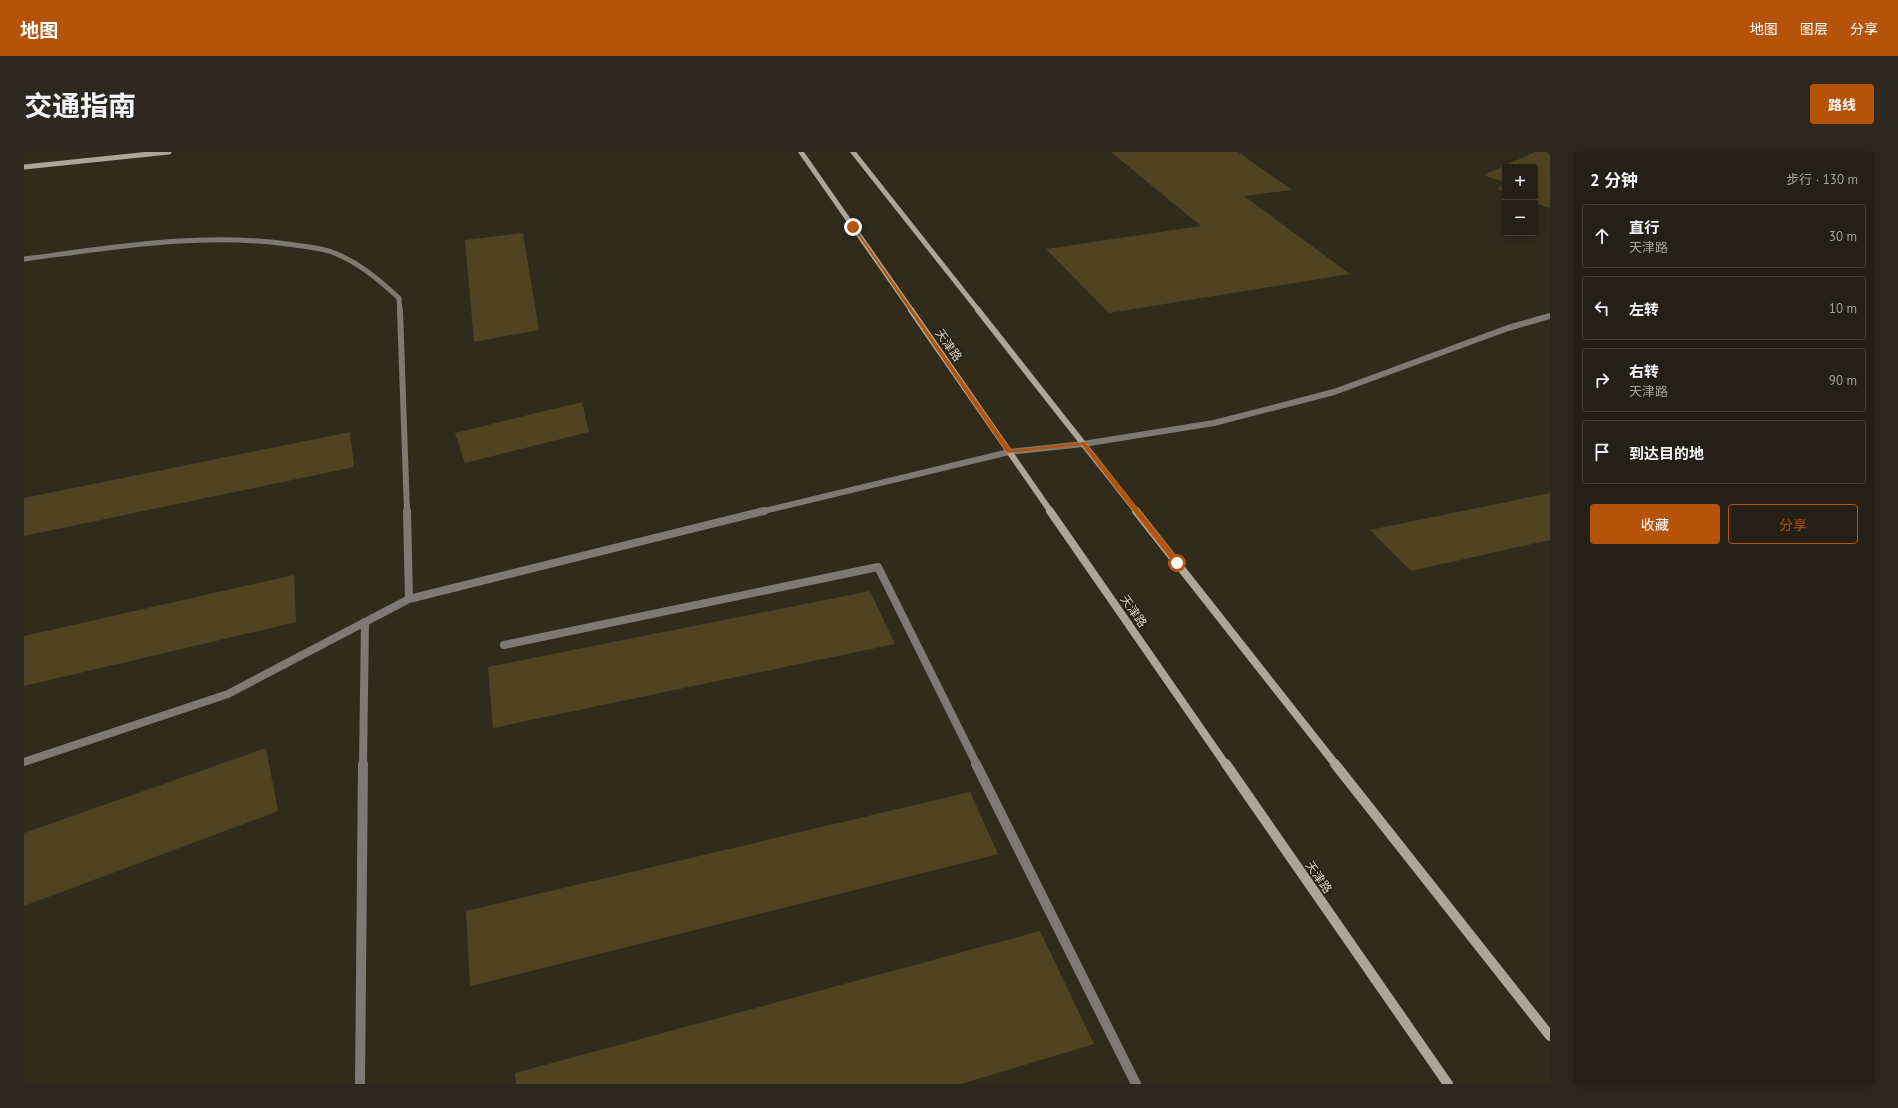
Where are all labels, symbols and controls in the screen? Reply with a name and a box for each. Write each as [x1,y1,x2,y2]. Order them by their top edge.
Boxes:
text: 地图 [20,18,58,42]
text: 地图 [1750,20,1778,38]
text: 图层 [1800,20,1828,38]
text: 分享 [1850,20,1878,38]
button: 路线 [1810,84,1874,124]
text: 交通指南 [24,87,136,124]
map controls [1502,164,1538,236]
button: + [1502,164,1538,200]
text: 2 分钟 [1590,169,1638,191]
text: 步行 · 130 m [1786,171,1858,188]
button: − [1502,200,1538,236]
route end [844,218,862,236]
text: 直行 [1629,218,1659,237]
icon: ahead [1591,225,1613,247]
text: 30 m [1829,228,1857,245]
text: 天津路 [1629,239,1668,256]
icon: left [1591,297,1613,319]
text: 左转 [1629,300,1659,319]
text: 10 m [1829,300,1857,317]
street label: 天津路 [933,326,965,364]
text: 右转 [1629,362,1659,381]
icon: right [1591,369,1613,391]
text: 90 m [1829,372,1857,389]
text: 天津路 [1629,383,1668,400]
icon: arrive [1591,441,1613,463]
text: 到达目的地 [1629,444,1704,463]
button: 收藏 [1590,504,1720,544]
button: 分享 [1728,504,1858,544]
route start [1168,554,1186,572]
street label: 天津路 [1118,592,1150,630]
street label: 天津路 [1303,858,1335,896]

